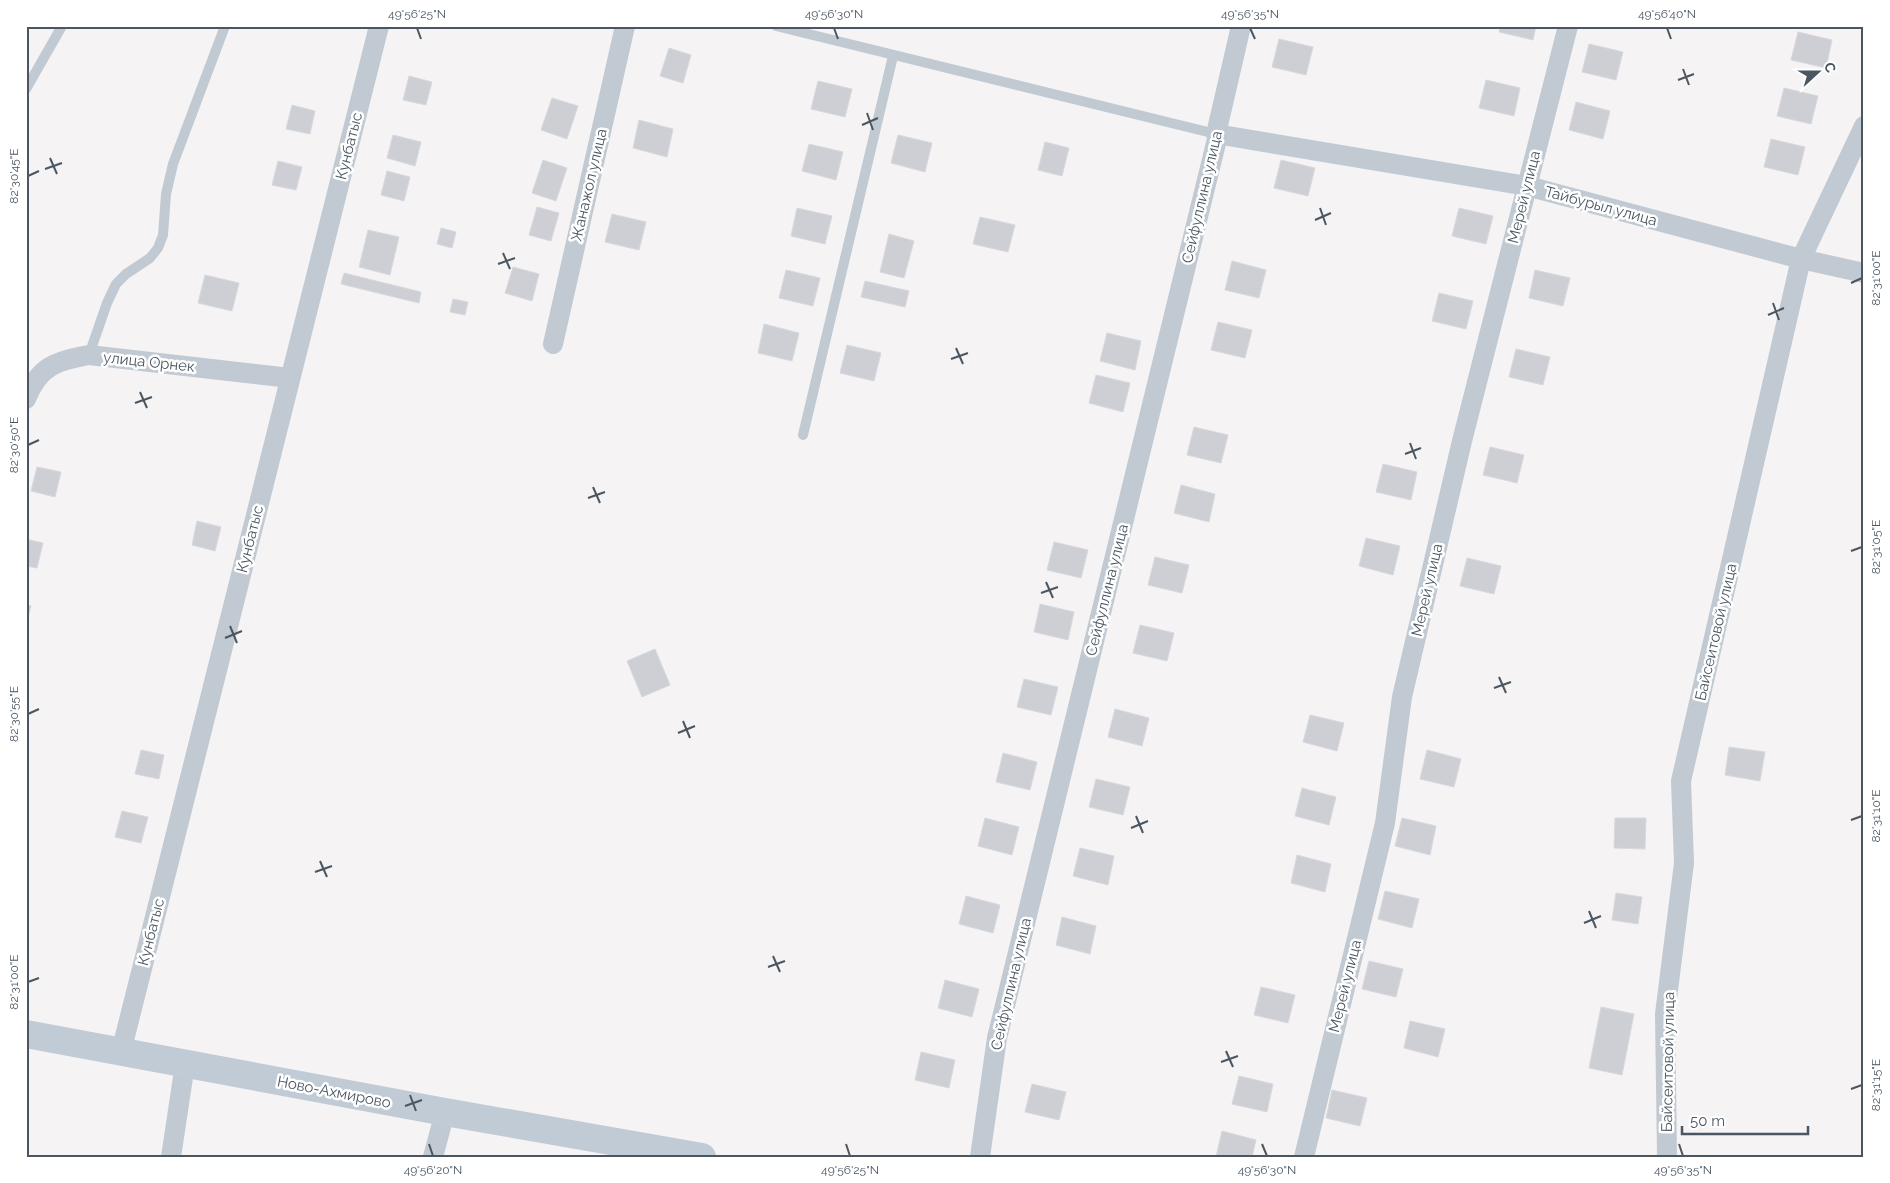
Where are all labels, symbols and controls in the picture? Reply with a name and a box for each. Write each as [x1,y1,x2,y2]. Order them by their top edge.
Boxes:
text: 49°56'25"N [388,7,446,21]
text: 49°56'30"N [805,7,863,21]
text: 49°56'35"N [1221,7,1279,21]
text: 49°56'40"N [1638,7,1696,21]
north arrow [1792,48,1842,98]
text: С [1821,60,1839,75]
street label: Кунбатыс [332,111,366,181]
street label: Жанажол улица [567,127,611,243]
street label: Сейфуллина улица [1178,129,1226,265]
text: 82°30'45"E [7,148,21,204]
street label: Мерей улица [1504,149,1544,245]
street label: Тайбурыл улица [1543,182,1659,230]
text: 82°31'00"E [1869,250,1883,306]
street label: улица Орнек [102,348,196,376]
text: 82°30'50"E [7,417,21,473]
street label: Кунбатыс [233,504,267,574]
text: 82°31'05"E [1869,520,1883,574]
street label: Сейфуллина улица [1082,522,1132,658]
street label: Мерей улица [1408,542,1446,638]
street label: Байсеитовой улица [1691,562,1741,702]
text: 82°30'55"E [7,686,21,742]
text: 82°31'10"E [1869,789,1883,843]
street label: Кунбатыс [134,897,168,967]
street label: Сейфуллина улица [987,916,1035,1052]
street label: Мерей улица [1325,938,1365,1034]
text: 82°31'00"E [7,954,21,1010]
street label: Байсеитовой улица [1658,992,1678,1132]
text: 82°31'15"E [1869,1059,1883,1111]
street label: Ново-Ахмирово [276,1072,392,1112]
scale bar [1682,1103,1809,1135]
text: 50 m [1690,1112,1725,1130]
text: 49°56'20"N [404,1163,462,1177]
text: 49°56'25"N [821,1163,879,1177]
text: 49°56'30"N [1238,1163,1296,1177]
text: 49°56'35"N [1654,1163,1712,1177]

